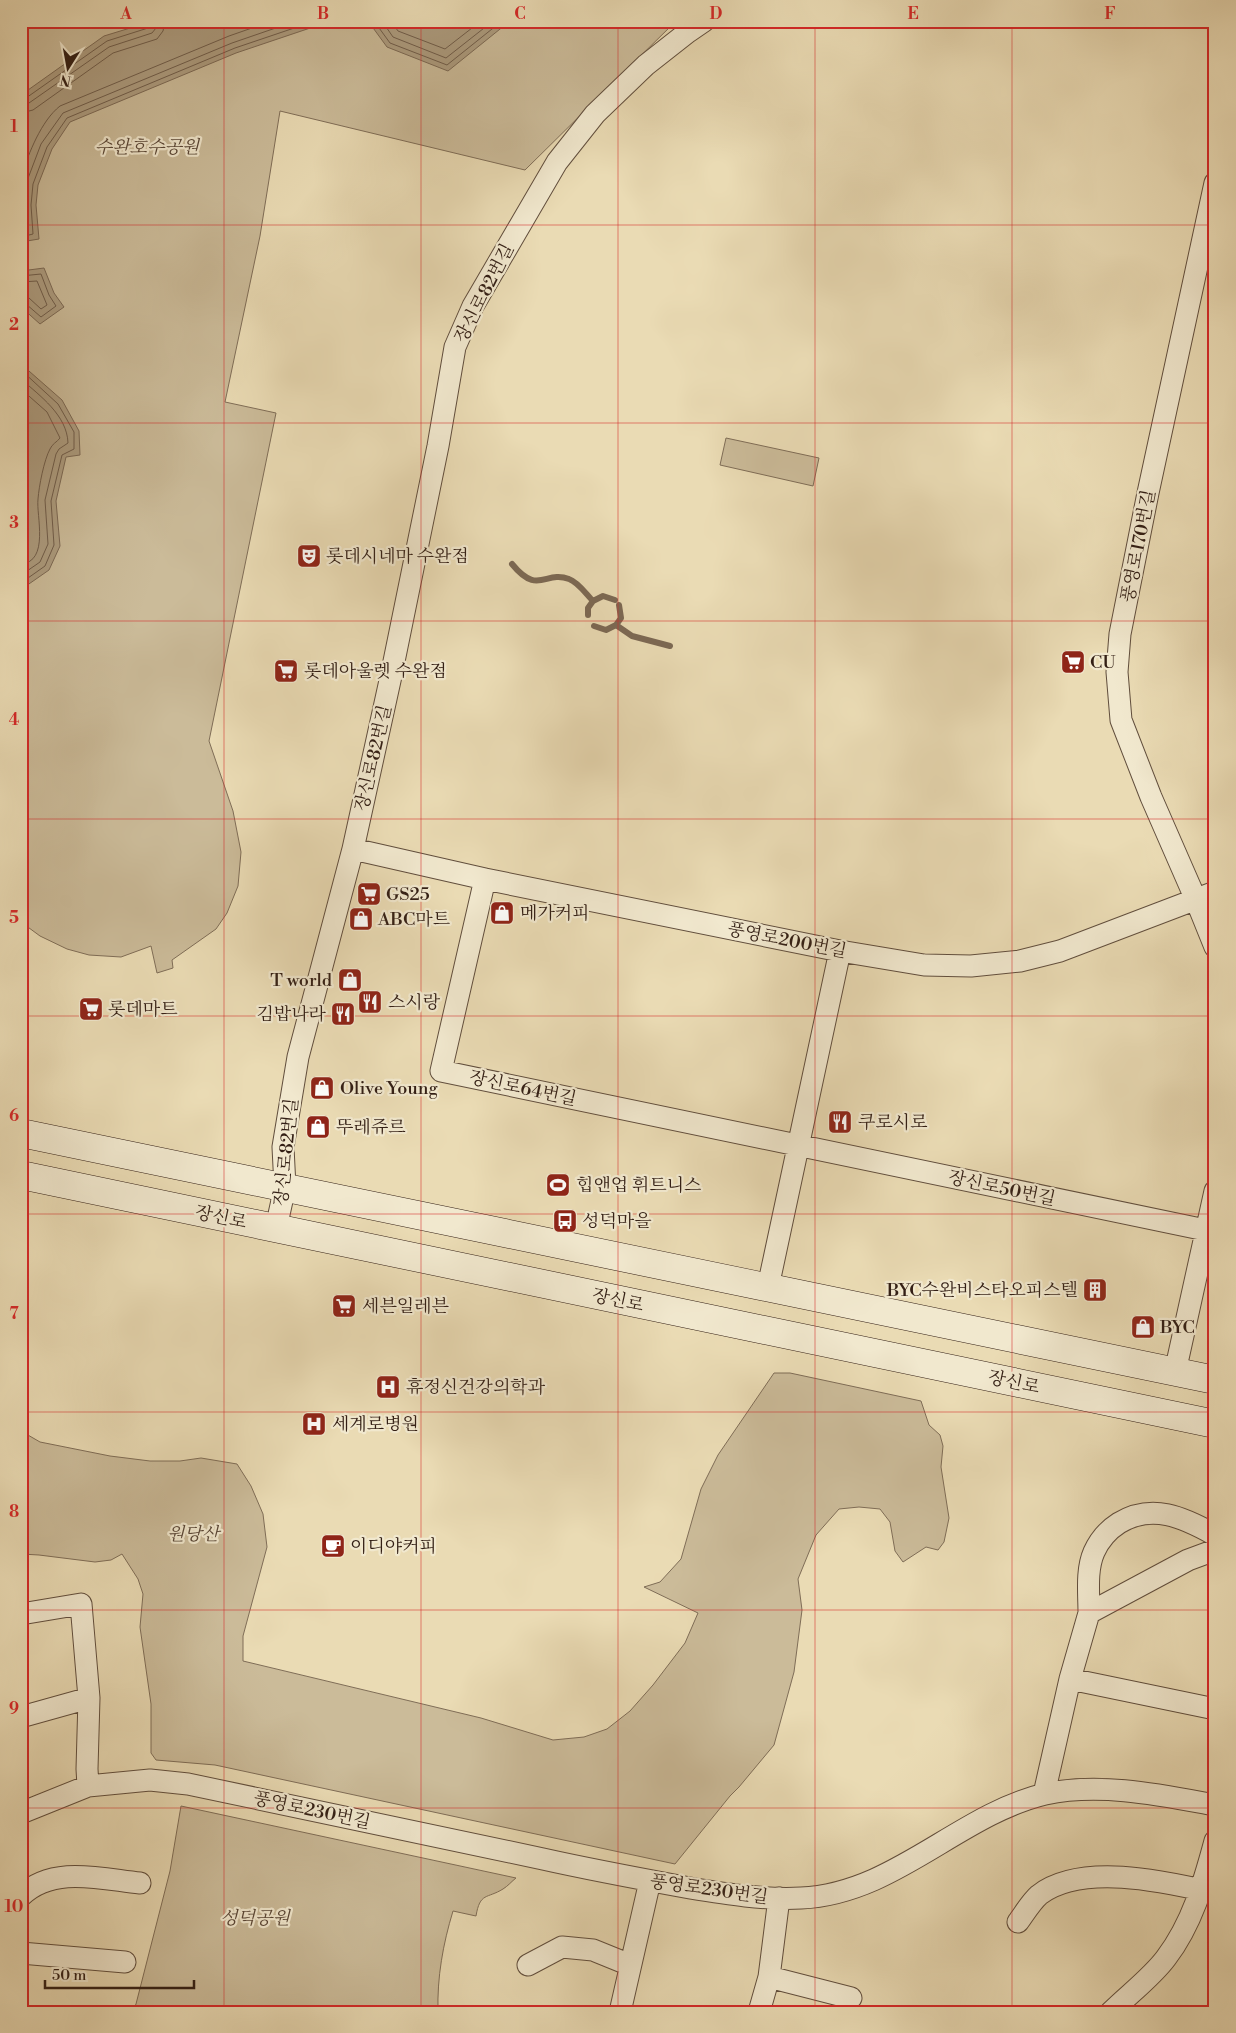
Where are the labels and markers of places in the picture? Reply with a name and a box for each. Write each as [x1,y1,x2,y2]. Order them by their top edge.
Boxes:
theatre icon: 롯데시네마 수완점 [296,543,322,569]
place label: 롯데시네마 수완점 [326,545,469,568]
supermarket icon: CU [1060,649,1086,675]
place label: CU [1090,651,1116,674]
supermarket icon: 롯데아울렛 수완점 [273,658,299,684]
place label: 롯데아울렛 수완점 [304,660,447,683]
supermarket icon: GS25 [356,881,382,907]
place label: GS25 [386,883,430,906]
shop icon: 메가커피 [489,900,515,926]
place label: 메가커피 [520,902,590,925]
shop icon: ABC마트 [348,906,374,932]
place label: ABC마트 [377,908,451,931]
shop icon: T world [337,967,363,993]
place label: T world [270,969,333,992]
restaurant icon: 스시랑 [357,989,383,1015]
place label: 스시랑 [388,991,441,1014]
supermarket icon: 롯데마트 [78,996,104,1022]
place label: 롯데마트 [108,998,178,1021]
restaurant icon: 김밥나라 [330,1001,356,1027]
place label: 김밥나라 [256,1003,327,1026]
shop icon: Olive Young [309,1075,335,1101]
place label: Olive Young [340,1077,438,1100]
restaurant icon: 쿠로시로 [827,1109,853,1135]
place label: 쿠로시로 [858,1111,928,1134]
shop icon: 뚜레쥬르 [305,1114,331,1140]
place label: 뚜레쥬르 [336,1116,406,1139]
sports icon: 힙앤업 휘트니스 [545,1172,571,1198]
place label: 힙앤업 휘트니스 [576,1174,702,1197]
bus stop icon: 성덕마을 [552,1208,578,1234]
place label: 성덕마을 [582,1210,652,1233]
building icon: BYC수완비스타오피스텔 [1082,1277,1108,1303]
place label: BYC수완비스타오피스텔 [886,1279,1078,1302]
supermarket icon: 세븐일레븐 [331,1293,357,1319]
place label: 세븐일레븐 [362,1295,450,1318]
shop icon: BYC [1130,1314,1156,1340]
place label: BYC [1159,1316,1195,1339]
hospital icon: 휴정신건강의학과 [375,1374,401,1400]
place label: 휴정신건강의학과 [406,1376,546,1399]
hospital icon: 세계로병원 [301,1411,327,1437]
place label: 세계로병원 [332,1413,419,1436]
cafe icon: 이디야커피 [320,1533,346,1559]
place label: 이디야커피 [350,1535,437,1558]

